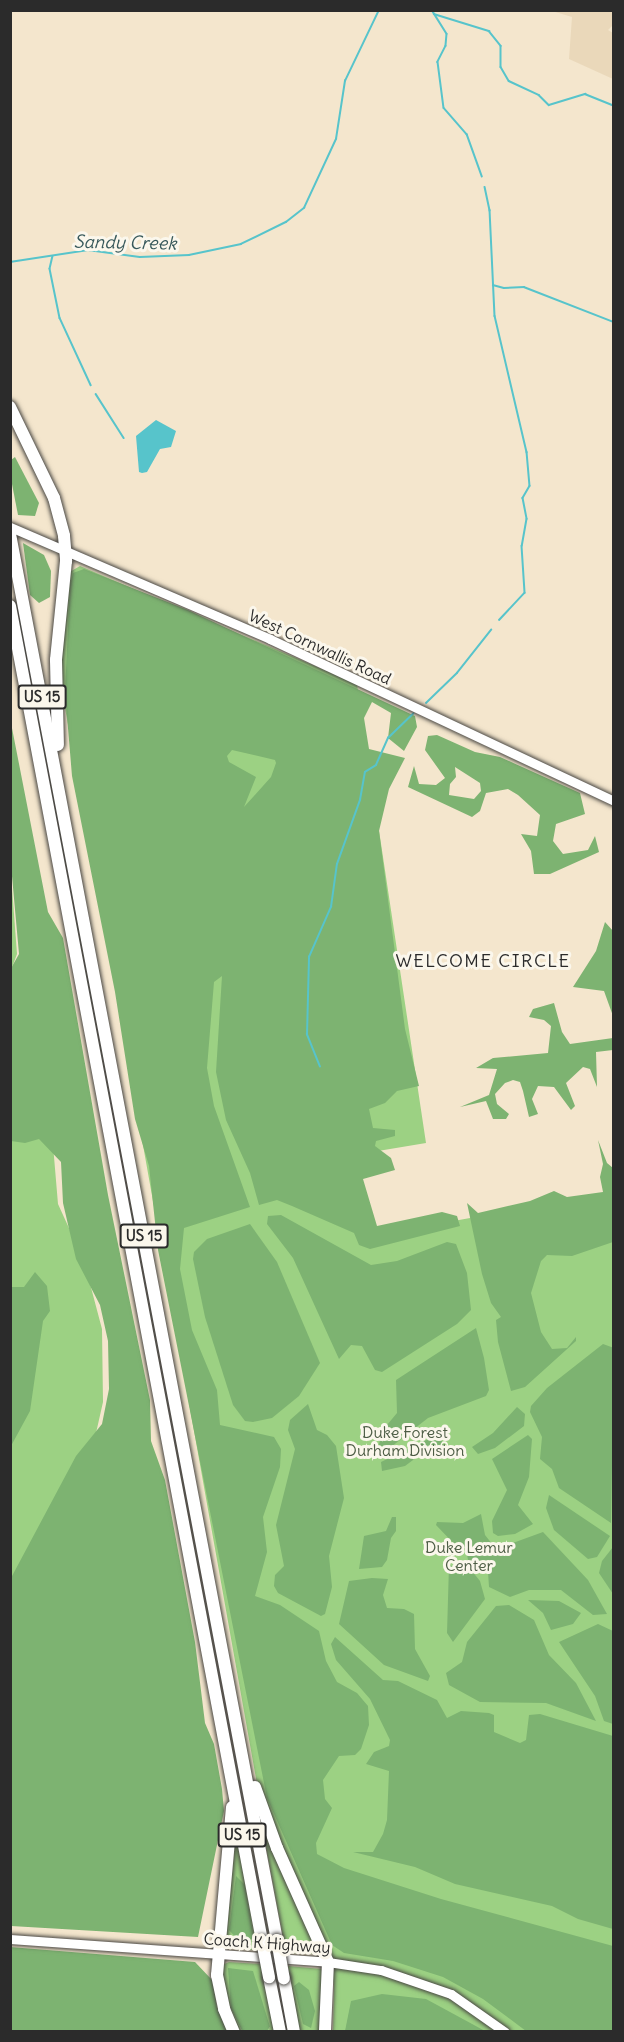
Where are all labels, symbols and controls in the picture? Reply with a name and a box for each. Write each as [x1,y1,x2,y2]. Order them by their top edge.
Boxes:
water label: Sandy Creek [73,231,177,255]
street label: West Cornwallis Road [246,606,394,688]
road number: US 15 [16,685,68,709]
district label: WELCOME CIRCLE [395,950,571,972]
road number: US 15 [118,1224,170,1248]
park label: Duke Forest Durham Division [346,1422,464,1460]
park label: Duke Lemur Center [425,1537,513,1575]
road number: US 15 [216,1823,268,1847]
street label: Coach K Highway [203,1929,331,1957]

